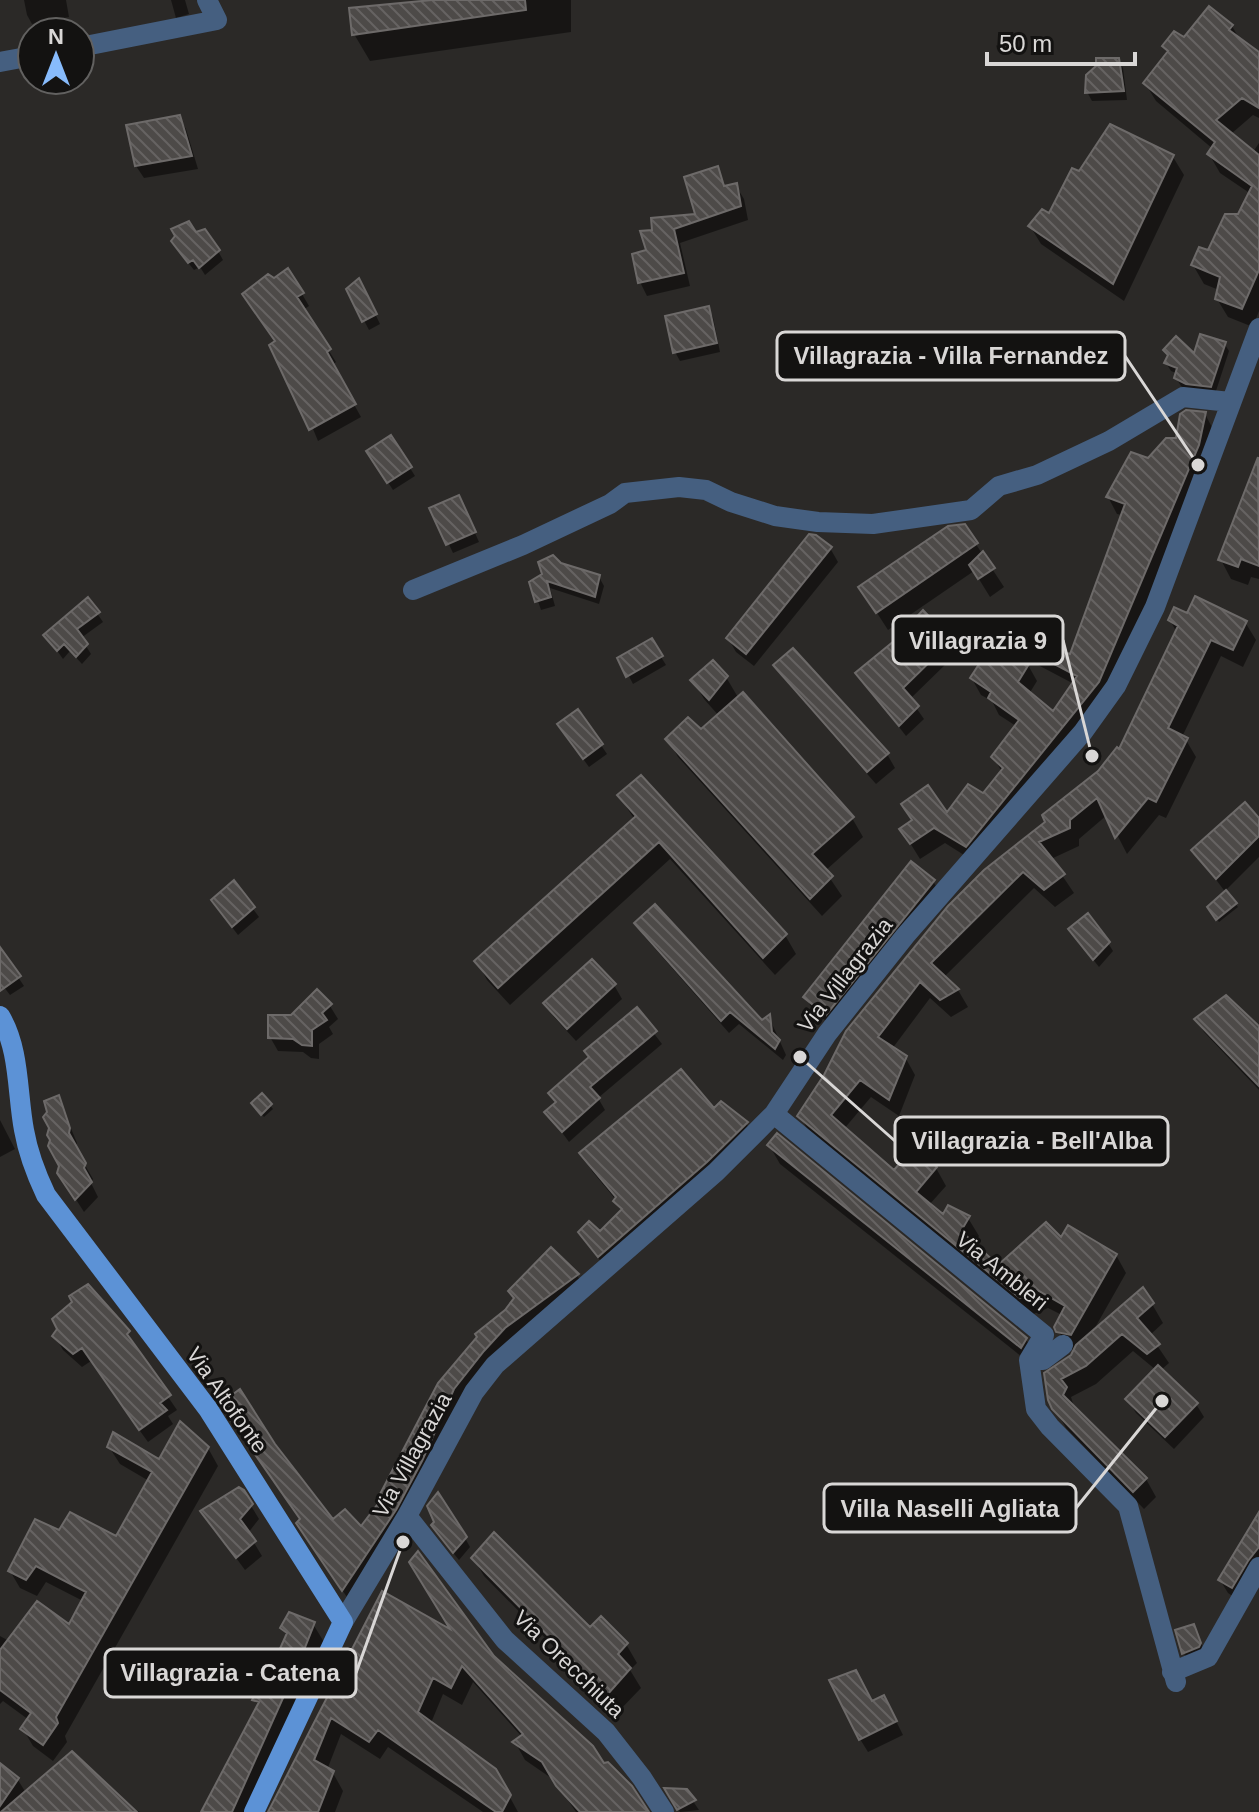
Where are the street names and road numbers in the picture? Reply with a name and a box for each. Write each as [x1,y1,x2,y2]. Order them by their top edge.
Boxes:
street label: Via Villagrazia [792,912,898,1037]
street label: Via Ambleri [951,1226,1053,1316]
street label: Via Altofonte [181,1342,273,1458]
street label: Via Villagrazia [367,1388,457,1522]
street label: Via Orecchiuta [509,1605,630,1723]

